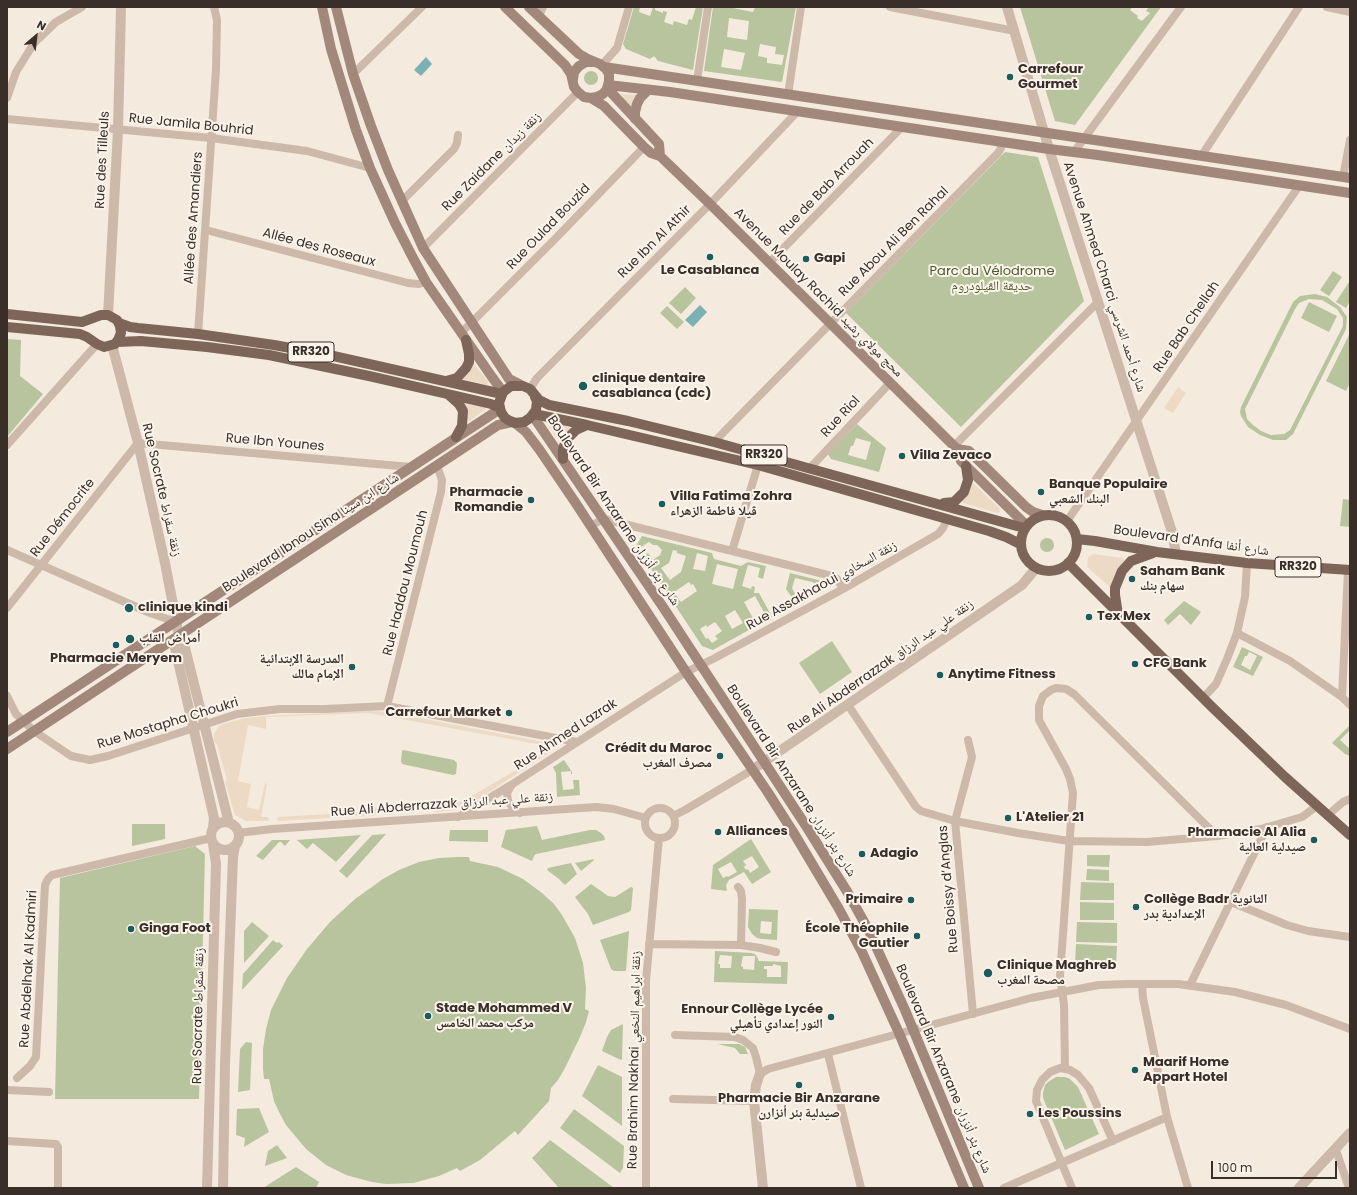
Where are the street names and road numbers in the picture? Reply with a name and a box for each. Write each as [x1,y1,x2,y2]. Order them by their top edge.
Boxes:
street label: Rue Zaidane زنقة زيدان [439,109,545,215]
street label: Rue des Tilleuls [93,111,113,209]
street label: Rue Jamila Bouhrid [128,111,254,139]
street label: Rue de Bab Arrouah [776,135,878,239]
street label: Allée des Amandiers [182,151,206,285]
street label: Avenue Ahmed Charci شارع أحمد الشرسي [1059,160,1149,394]
street label: Rue Oulad Bouzid [504,181,594,273]
street label: Rue Abou Ali Ben Rahal [836,184,952,300]
street label: Rue Ibn Al Athir [615,202,695,282]
street label: Avenue Moulay Rachid محج مولاي رشيد [730,205,906,381]
street label: Allée des Roseaux [261,225,377,271]
street label: Rue Bab Chellah [1151,278,1223,376]
road number: RR320 [288,342,334,362]
street label: Rue Riol [818,393,864,441]
street label: Boulevard Bir Anzarane شارع بئر أنزران [543,413,683,609]
street label: Rue Socrate زنقة سقراط [138,422,184,558]
street label: Rue Ibn Younes [225,431,325,455]
road number: RR320 [741,445,787,465]
street label: Boulevard Ibnou Sina شارع ابن سينا [220,470,402,596]
street label: Rue Démocrite [27,476,99,560]
street label: Rue Haddou Moumouh [380,509,432,657]
street label: Boulevard d'Anfa شارع أنفا [1112,522,1270,560]
street label: Rue Assakhaoui زنقة السخاوي [744,538,900,634]
road number: RR320 [1275,557,1321,577]
street label: Rue Ali Abderrazzak زنقة علي عبد الرزاق [785,597,977,737]
street label: Boulevard Bir Anzarane شارع بئر أنزران [723,682,859,880]
street label: Rue Mostapha Choukri [96,695,240,753]
street label: Rue Ahmed Lazrak [512,696,620,774]
street label: Rue Ali Abderrazzak زنقة علي عبد الرزاق [330,789,554,821]
street label: Rue Boissy d’Anglas [936,825,962,953]
street label: Rue Abdelhak Al Kadmiri [17,890,41,1048]
street label: Rue Socrate زنقة سقراط [190,948,208,1084]
street label: Rue Brahim Nakhai زنقة ابراهيم النخعي [625,951,645,1169]
street label: Boulevard Bir Anzarane شارع بئر أنزران [892,962,994,1176]

